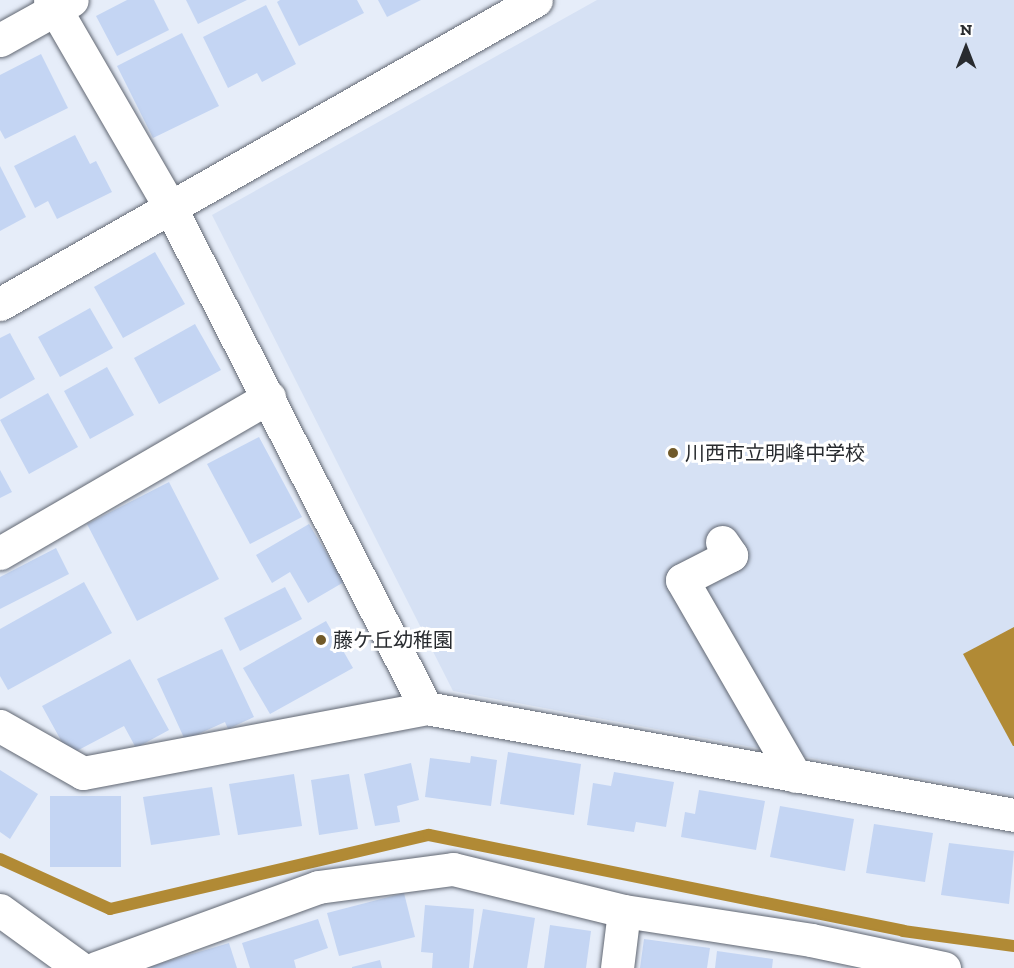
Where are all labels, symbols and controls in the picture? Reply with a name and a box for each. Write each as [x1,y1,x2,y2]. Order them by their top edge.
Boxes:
north arrow [936,18,996,78]
text: N [960,20,972,39]
place label: 川西市立明峰中学校 [685,441,865,465]
marker: 川西市立明峰中学校 [666,446,680,460]
place label: 藤ケ丘幼稚園 [333,628,453,652]
marker: 藤ケ丘幼稚園 [314,633,328,647]

